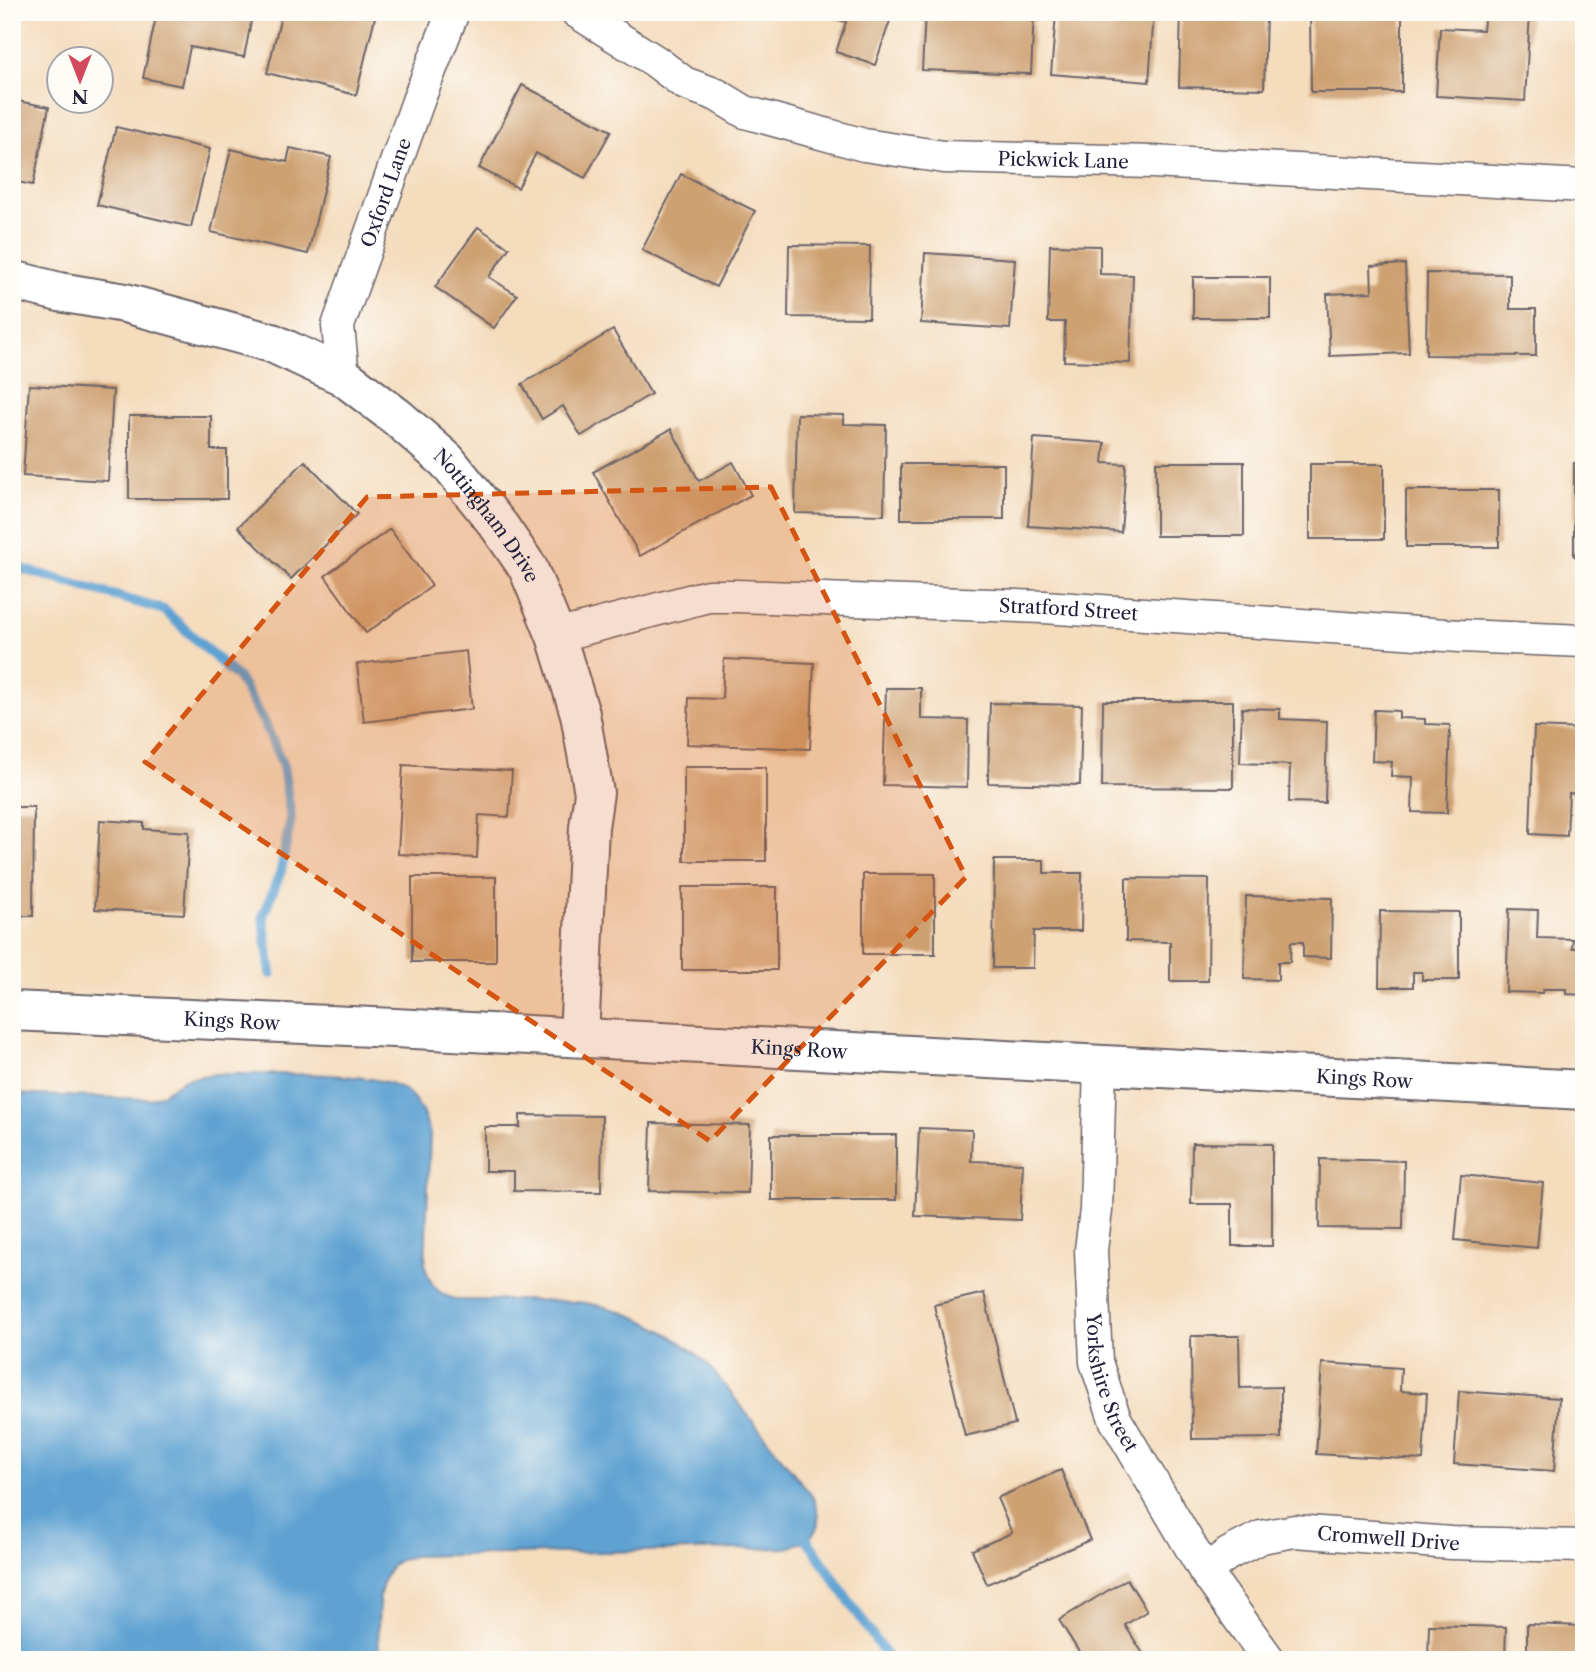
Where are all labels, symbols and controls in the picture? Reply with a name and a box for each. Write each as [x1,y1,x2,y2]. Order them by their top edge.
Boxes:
north arrow [46,46,116,116]
text: N [72,85,88,108]
street label: Oxford Lane [355,135,415,250]
street label: Pickwick Lane [997,147,1129,173]
street label: Nottingham Drive [429,443,544,586]
street label: Stratford Street [999,594,1139,625]
street label: Kings Row [183,1007,281,1034]
street label: Kings Row [750,1035,848,1063]
street label: Kings Row [1316,1065,1413,1093]
street label: Yorkshire Street [1082,1311,1143,1456]
street label: Cromwell Drive [1316,1521,1460,1555]

